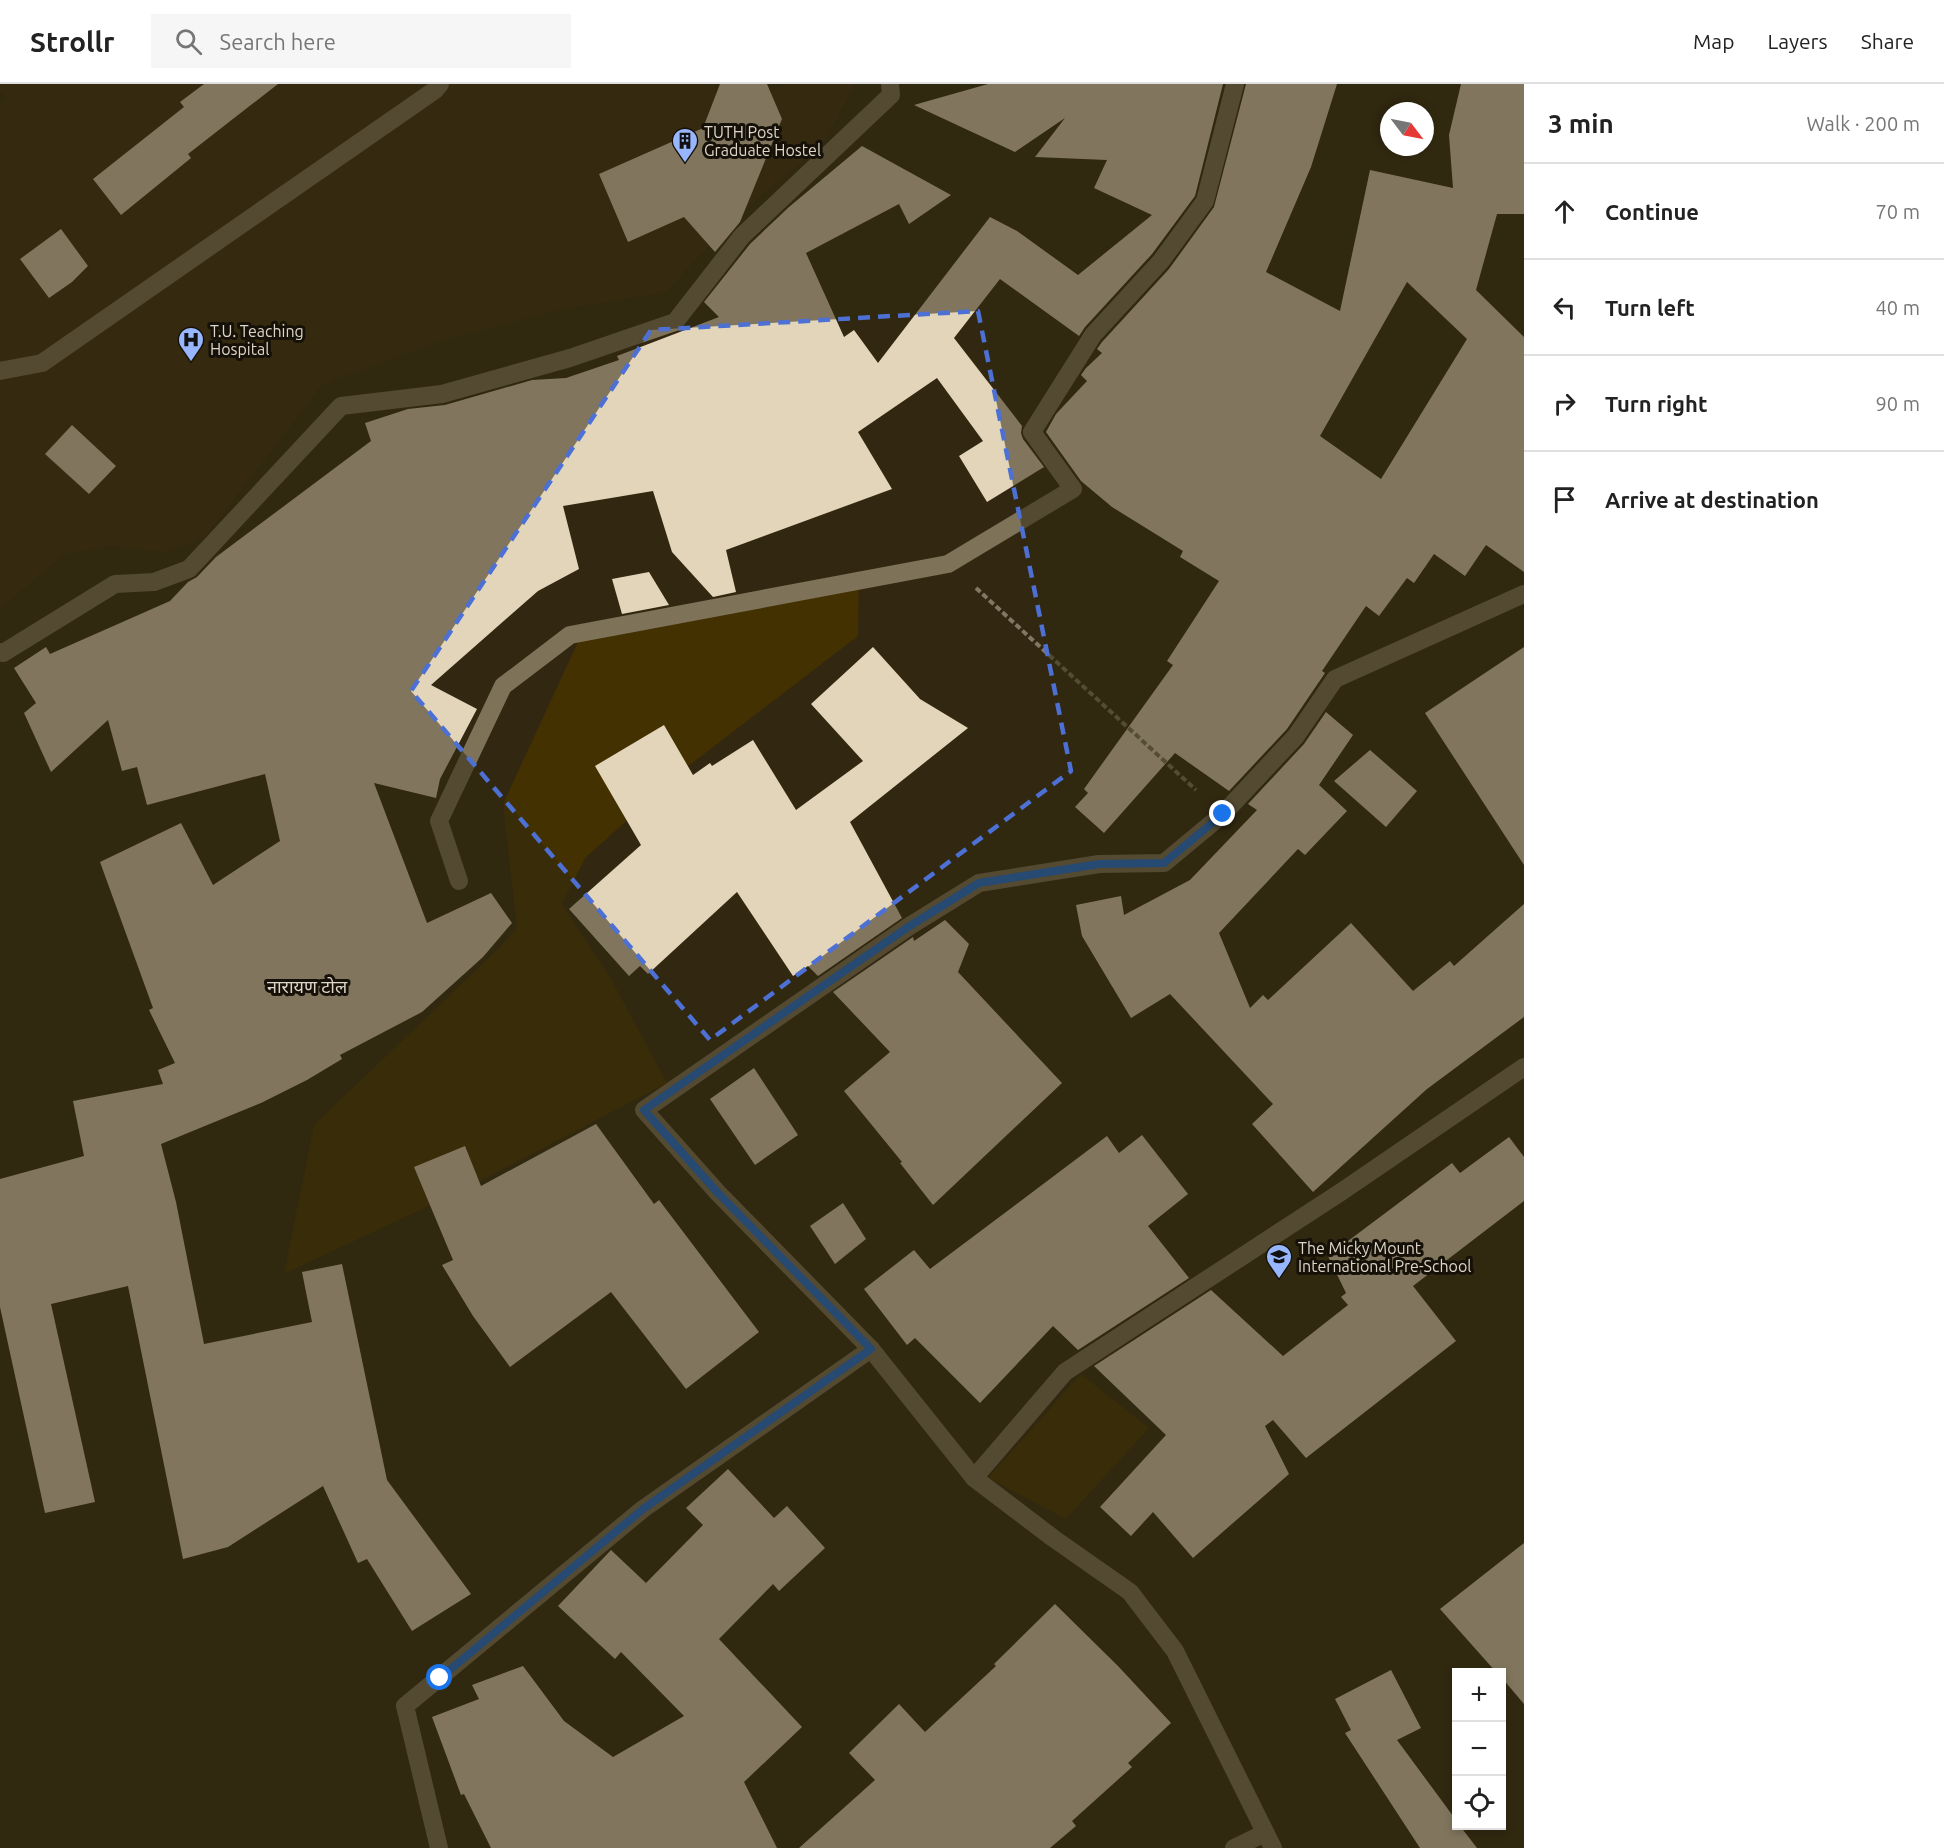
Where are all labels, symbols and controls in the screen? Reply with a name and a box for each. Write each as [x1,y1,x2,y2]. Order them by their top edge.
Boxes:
search box [151,14,571,68]
icon: search [172,25,205,58]
text: Strollr [30,26,115,57]
text: Search here [220,29,336,54]
text: Map [1693,29,1734,53]
text: Layers [1767,29,1828,53]
text: Share [1861,29,1914,53]
north arrow [1380,102,1434,156]
text: 3 min [1548,109,1614,138]
text: Walk · 200 m [1807,112,1920,135]
place label: TUTH Post Graduate Hostel [704,123,821,159]
building icon: TUTH Post Graduate Hostel [670,126,700,164]
icon: ahead [1548,195,1581,228]
text: Continue [1605,199,1699,224]
text: 70 m [1876,200,1920,223]
icon: left [1548,291,1581,324]
text: Turn left [1605,295,1695,320]
text: 40 m [1876,296,1920,319]
place label: T.U. Teaching Hospital [210,322,304,358]
hospital icon: T.U. Teaching Hospital [176,325,206,363]
icon: right [1548,387,1581,420]
text: Turn right [1605,391,1707,416]
text: 90 m [1876,392,1920,415]
icon: arrive [1548,483,1581,516]
text: Arrive at destination [1605,487,1819,512]
route end [1209,800,1235,826]
district label: नारायण टोल [267,976,348,996]
place label: The Micky Mount International Pre-School [1298,1239,1471,1275]
school or university icon: The Micky Mount International Pre-School [1264,1242,1294,1280]
route start [426,1664,452,1690]
map controls [1452,1668,1506,1830]
button: + [1452,1668,1506,1722]
button: − [1452,1722,1506,1776]
button: locate [1452,1776,1506,1830]

